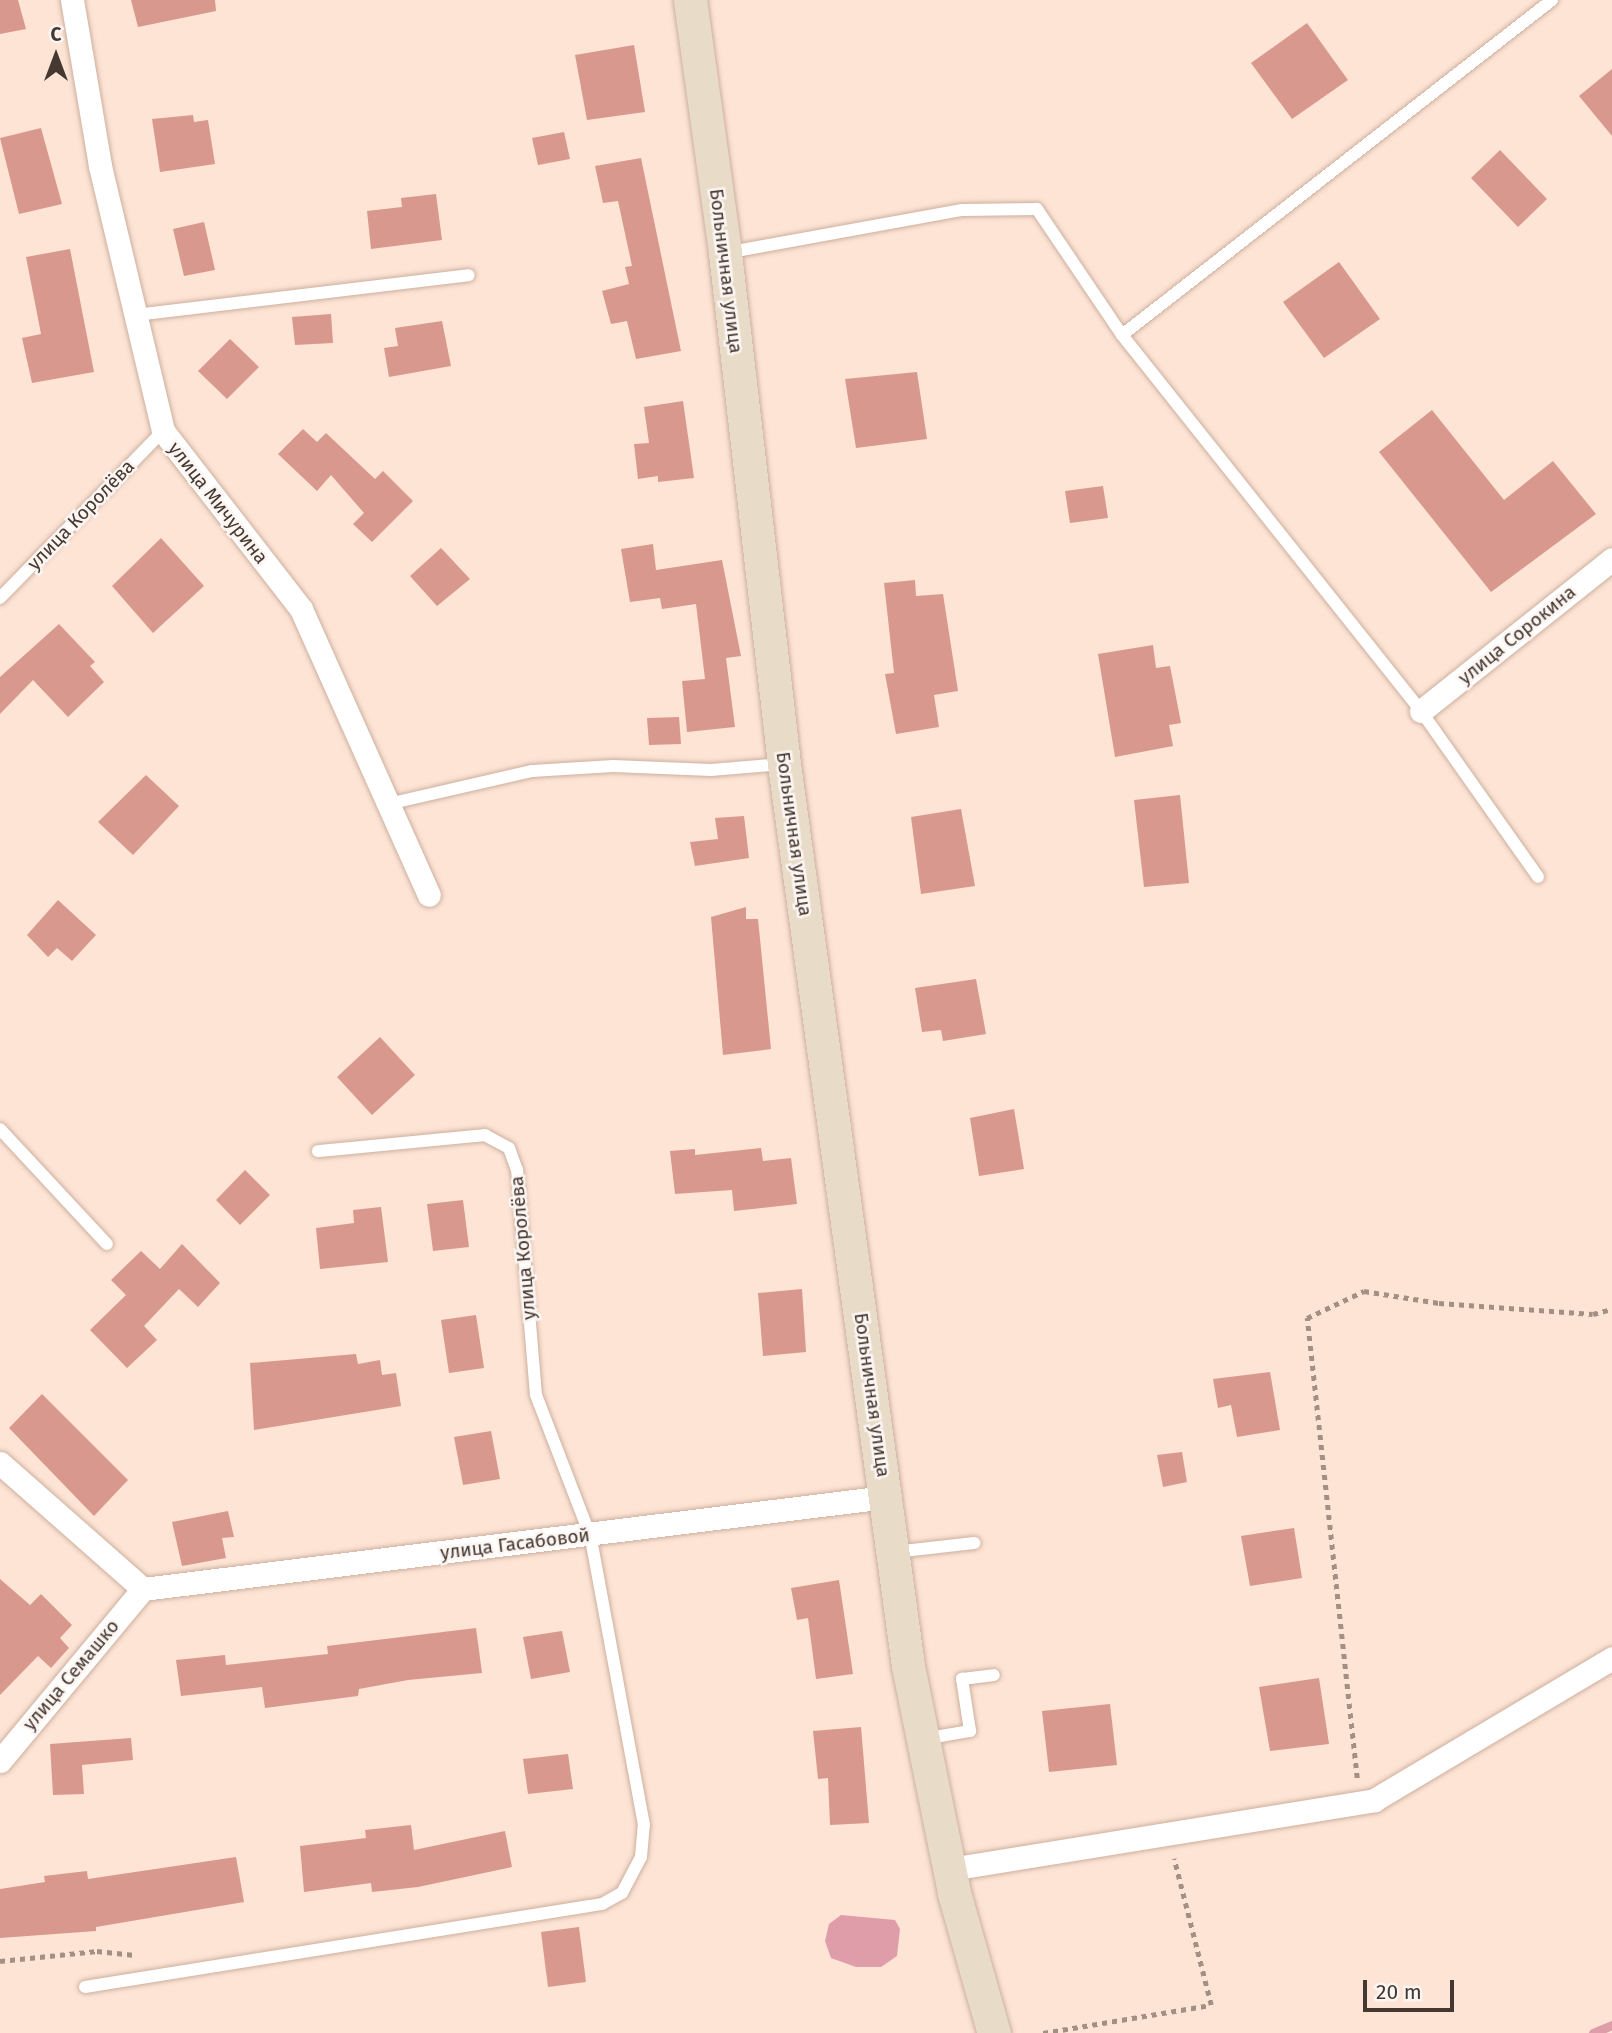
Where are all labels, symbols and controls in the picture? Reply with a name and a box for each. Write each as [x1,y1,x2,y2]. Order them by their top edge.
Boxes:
north arrow [21,21,91,91]
text: С [51,23,61,46]
street label: Больничная улица [705,187,747,355]
street label: улица Мичурина [163,438,273,568]
street label: улица Королёва [23,455,139,575]
street label: улица Сорокина [1454,581,1580,689]
street label: Больничная улица [771,750,817,918]
street label: улица Королёва [505,1175,541,1321]
street label: Больничная улица [849,1311,895,1479]
street label: улица Гасабовой [439,1524,591,1564]
street label: улица Семашко [18,1615,124,1735]
scale bar [1367,1966,1458,2010]
text: 20 m [1376,1979,1422,2005]

